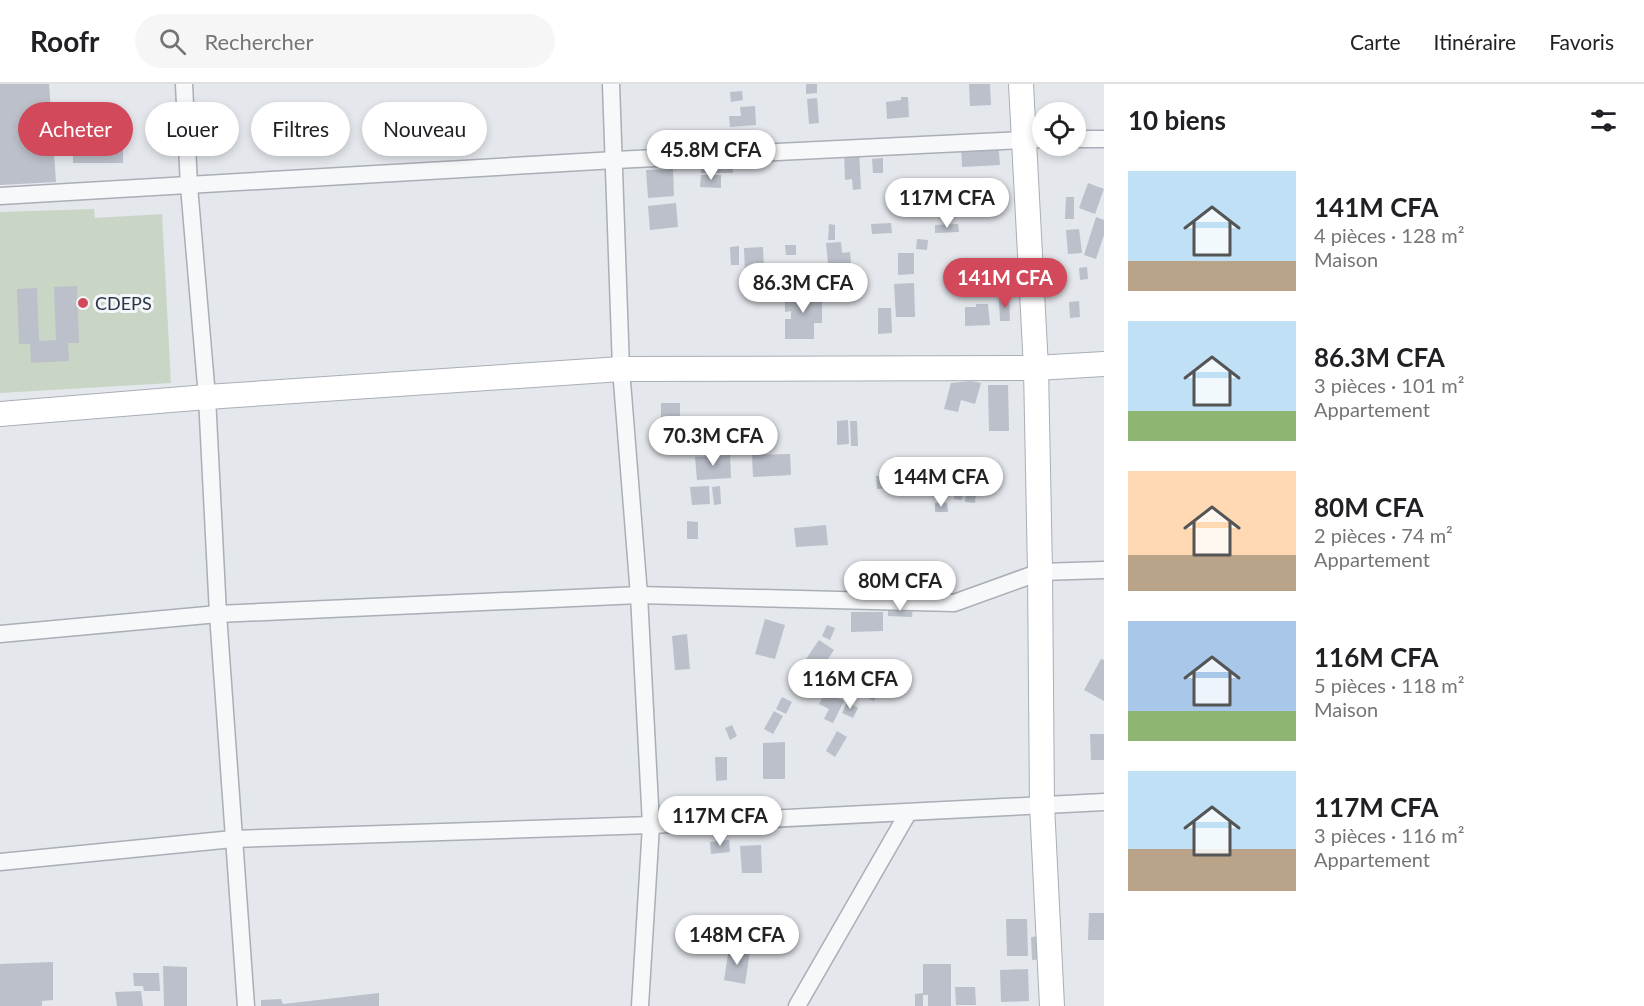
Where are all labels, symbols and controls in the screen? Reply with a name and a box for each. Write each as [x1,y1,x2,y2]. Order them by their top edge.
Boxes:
search box [135,14,555,68]
text: Roofr [30,24,99,58]
icon: search [156,25,189,58]
text: Rechercher [204,28,313,55]
text: Carte [1350,29,1401,54]
text: Itinéraire [1434,29,1516,54]
text: Favoris [1549,29,1614,54]
chip: Acheter [18,102,133,156]
chip: Louer [145,102,239,156]
chip: Filtres [251,102,350,156]
chip: Nouveau [362,102,487,156]
map controls [1032,102,1086,156]
button: locate [1032,102,1086,156]
text: 10 biens [1128,104,1226,136]
icon: filters [1587,104,1620,137]
pin: 45.8M CFA [642,130,780,181]
text: 45.8M CFA [661,137,761,161]
pin: 117M CFA [885,178,1009,229]
text: 117M CFA [899,185,995,209]
text: 141M CFA [1314,191,1439,223]
icon: home [1176,195,1248,267]
text: 4 pièces · 128 m² [1314,223,1464,247]
text: Maison [1314,247,1378,271]
pin: 141M CFA [943,258,1067,309]
pin: 86.3M CFA [734,263,872,314]
text: 141M CFA [957,265,1053,289]
text: 86.3M CFA [753,270,853,294]
place label: CDEPS [95,292,152,314]
marker: CDEPS [76,296,90,310]
text: 86.3M CFA [1314,341,1445,373]
icon: home [1176,345,1248,417]
text: 3 pièces · 101 m² [1314,373,1464,397]
text: Appartement [1314,397,1430,421]
pin: 70.3M CFA [644,416,782,467]
text: 70.3M CFA [663,423,763,447]
pin: 144M CFA [879,457,1003,508]
text: 144M CFA [893,464,989,488]
text: 80M CFA [1314,491,1423,523]
icon: home [1176,495,1248,567]
text: 2 pièces · 74 m² [1314,523,1453,547]
text: Appartement [1314,547,1430,571]
pin: 80M CFA [845,561,955,612]
text: 80M CFA [858,568,942,592]
text: 116M CFA [1314,641,1439,673]
icon: home [1176,645,1248,717]
pin: 116M CFA [788,659,912,710]
text: 116M CFA [802,666,898,690]
text: 5 pièces · 118 m² [1314,673,1464,697]
text: Maison [1314,697,1378,721]
text: 117M CFA [1314,791,1439,823]
icon: home [1176,795,1248,867]
pin: 117M CFA [658,796,782,847]
text: 117M CFA [672,803,768,827]
text: 3 pièces · 116 m² [1314,823,1464,847]
text: Appartement [1314,847,1430,871]
pin: 148M CFA [675,915,799,966]
text: 148M CFA [689,922,785,946]

